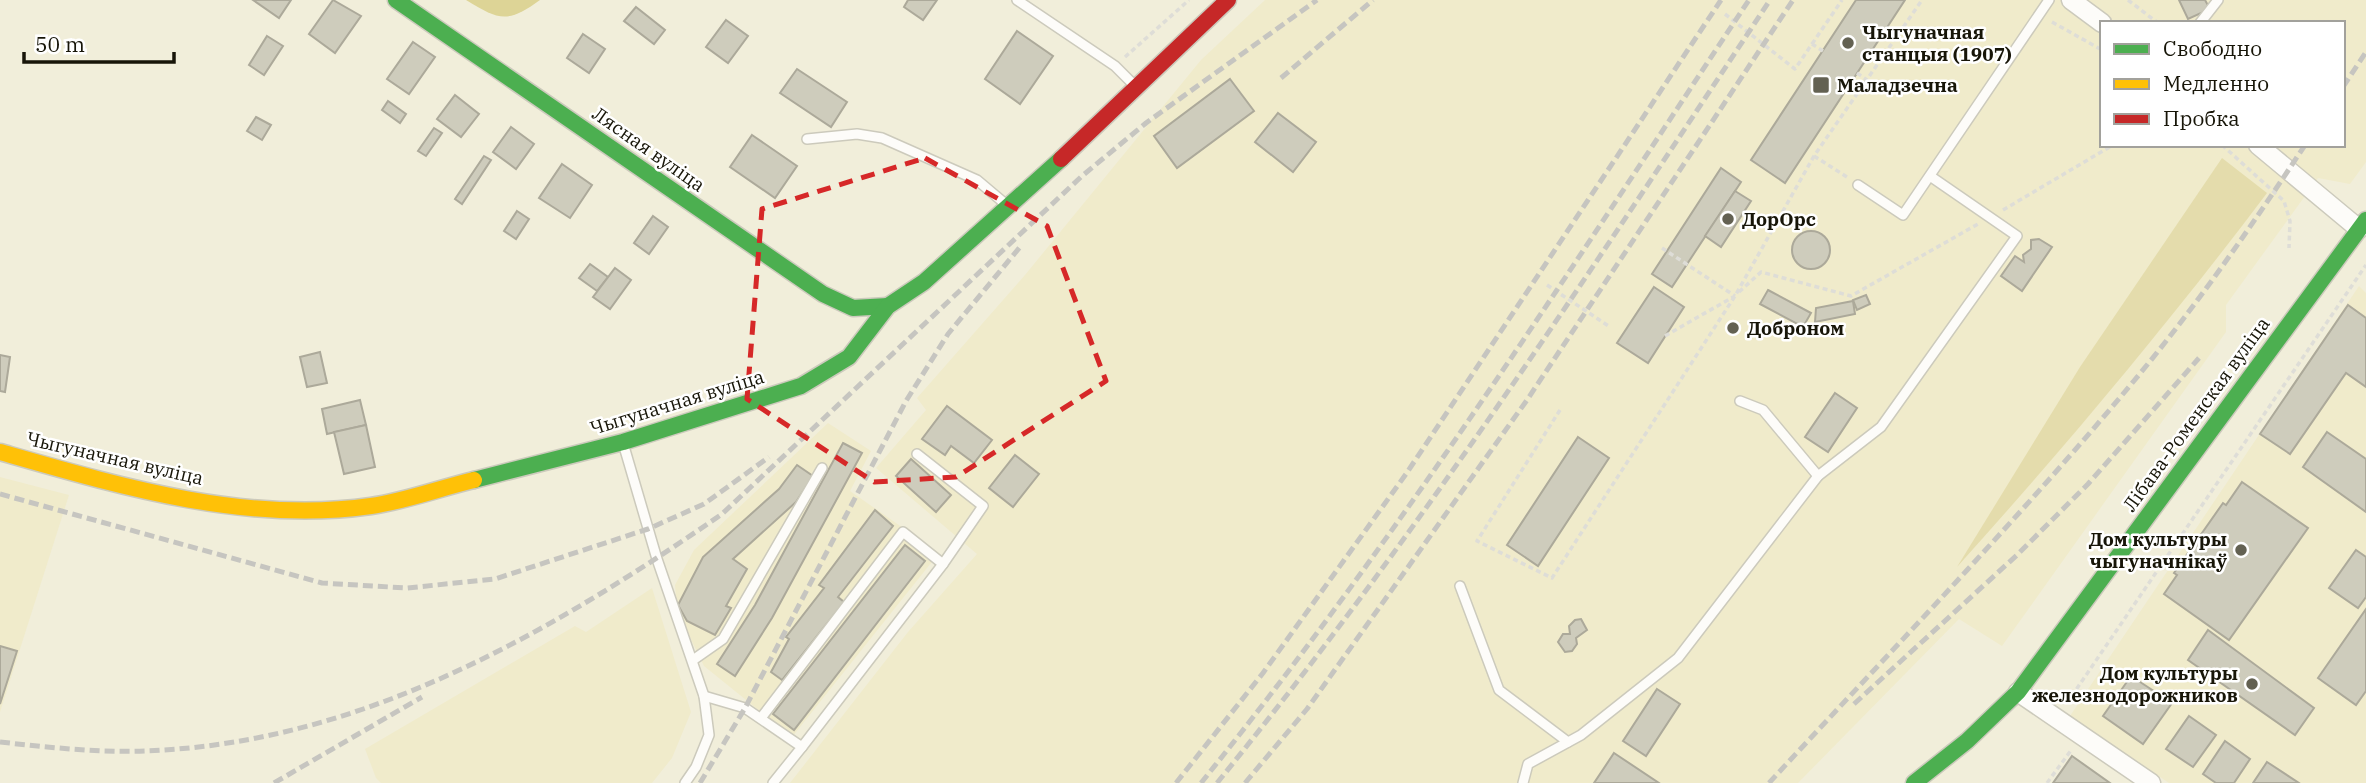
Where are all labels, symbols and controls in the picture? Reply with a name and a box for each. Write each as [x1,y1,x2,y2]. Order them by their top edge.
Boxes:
place label: Чыгуначная станцыя (1907) [1862,20,2012,66]
scale bar [24,21,175,65]
legend [2100,21,2345,147]
text: 50 m [35,30,85,58]
text: Свободно [2163,34,2262,62]
marker: Чыгуначная станцыя (1907) [1840,35,1856,51]
text: Медленно [2163,69,2269,97]
place label: Маладзечна [1837,73,1958,97]
marker: Маладзечна [1811,75,1831,95]
street label: Лясная вуліца [588,101,710,197]
text: Пробка [2163,104,2240,132]
place label: ДорОрс [1742,207,1816,231]
marker: ДорОрс [1720,211,1736,227]
street label: Лібава-Роменская вуліца [2117,312,2275,516]
place label: Доброном [1747,316,1844,340]
marker: Доброном [1725,320,1741,336]
street label: Чыгуначная вуліца [587,364,767,440]
street label: Чыгуначная вуліца [24,426,206,490]
place label: Дом культуры чыгуначнікаў [2089,527,2227,573]
marker: Дом культуры чыгуначнікаў [2233,542,2249,558]
place label: Дом культуры железнодорожников [2032,661,2238,707]
marker: Дом культуры железнодорожников [2244,676,2260,692]

